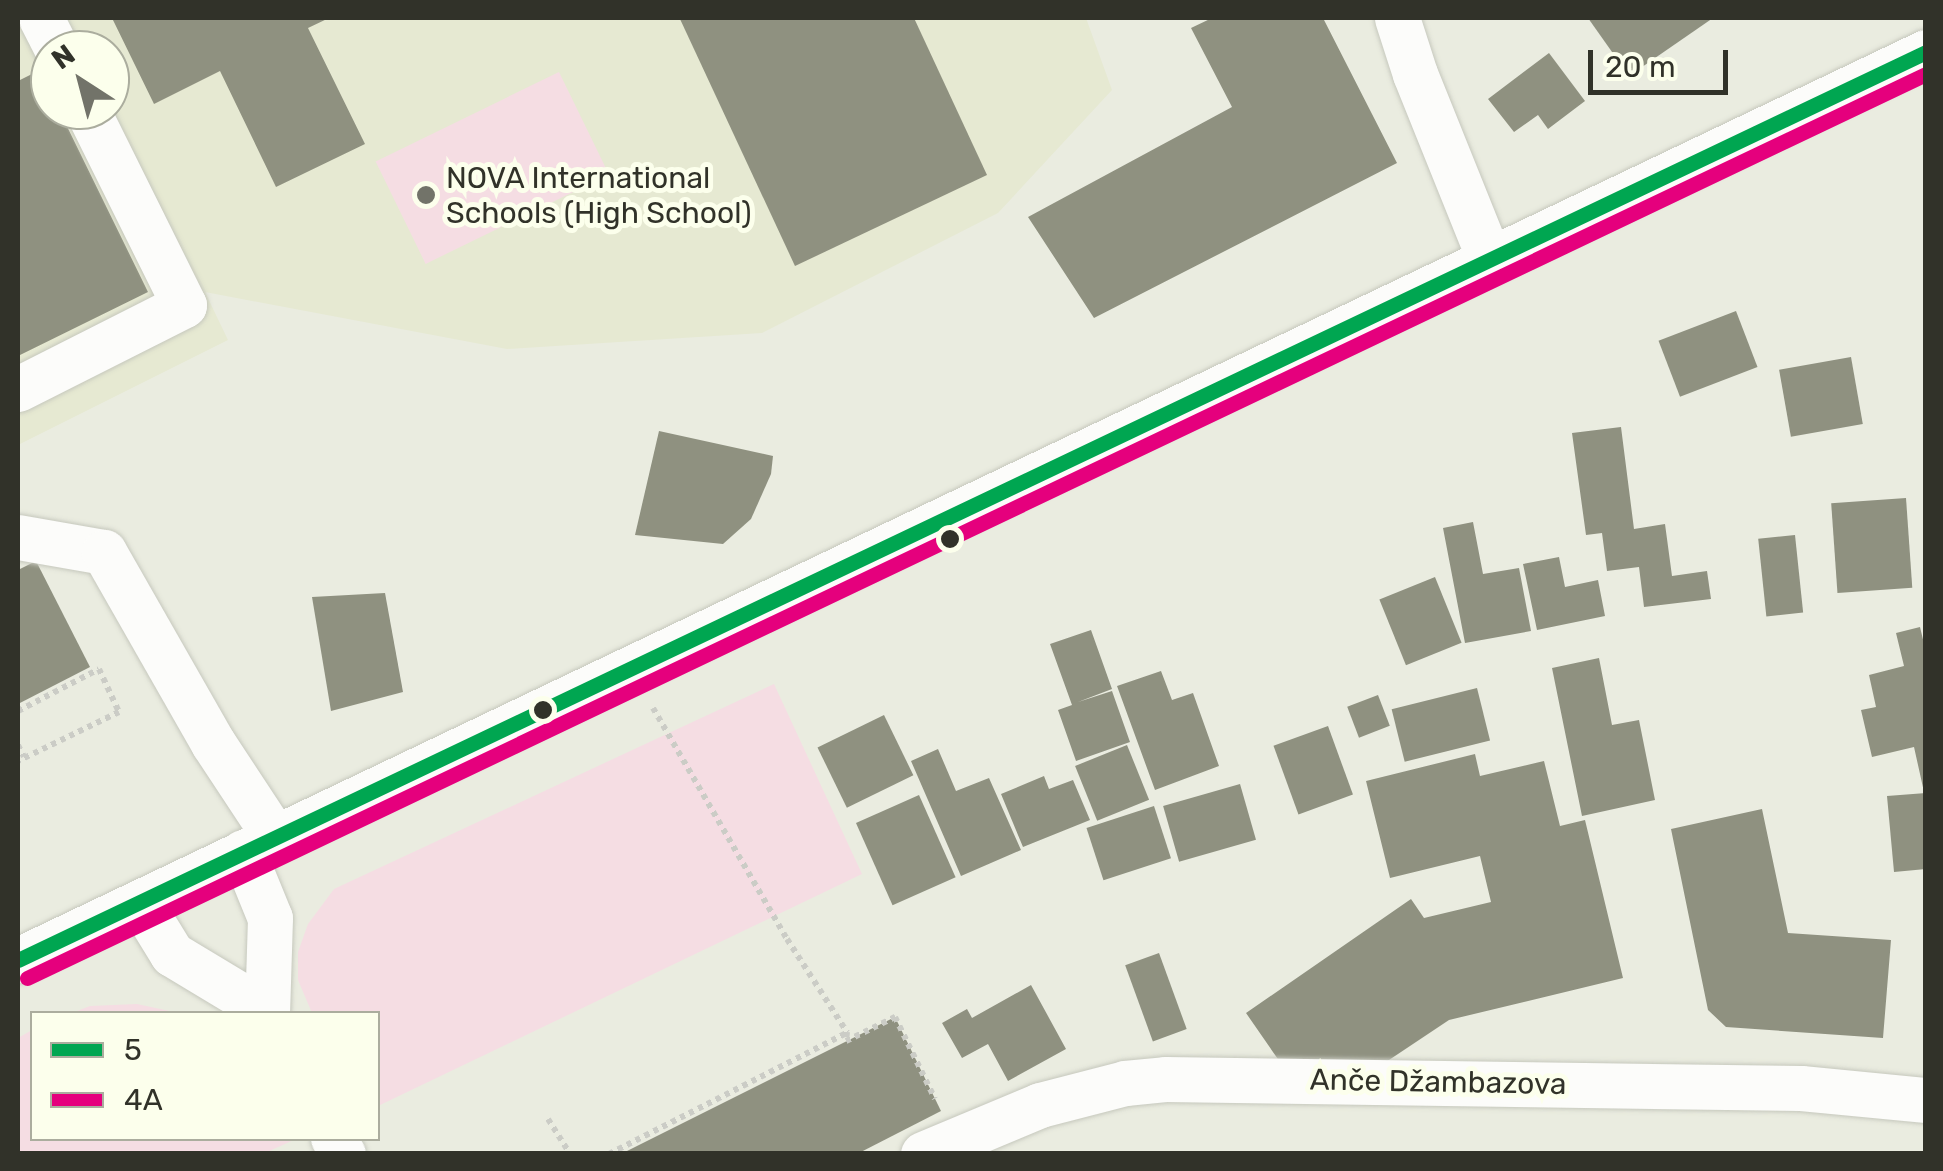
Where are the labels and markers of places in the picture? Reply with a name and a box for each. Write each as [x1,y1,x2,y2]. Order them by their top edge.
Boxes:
place label: NOVA International Schools (High School) [446,160,752,230]
marker: NOVA International Schools (High School) [415,184,437,206]
unlabelled marker [940,529,960,549]
unlabelled marker [533,700,553,720]

